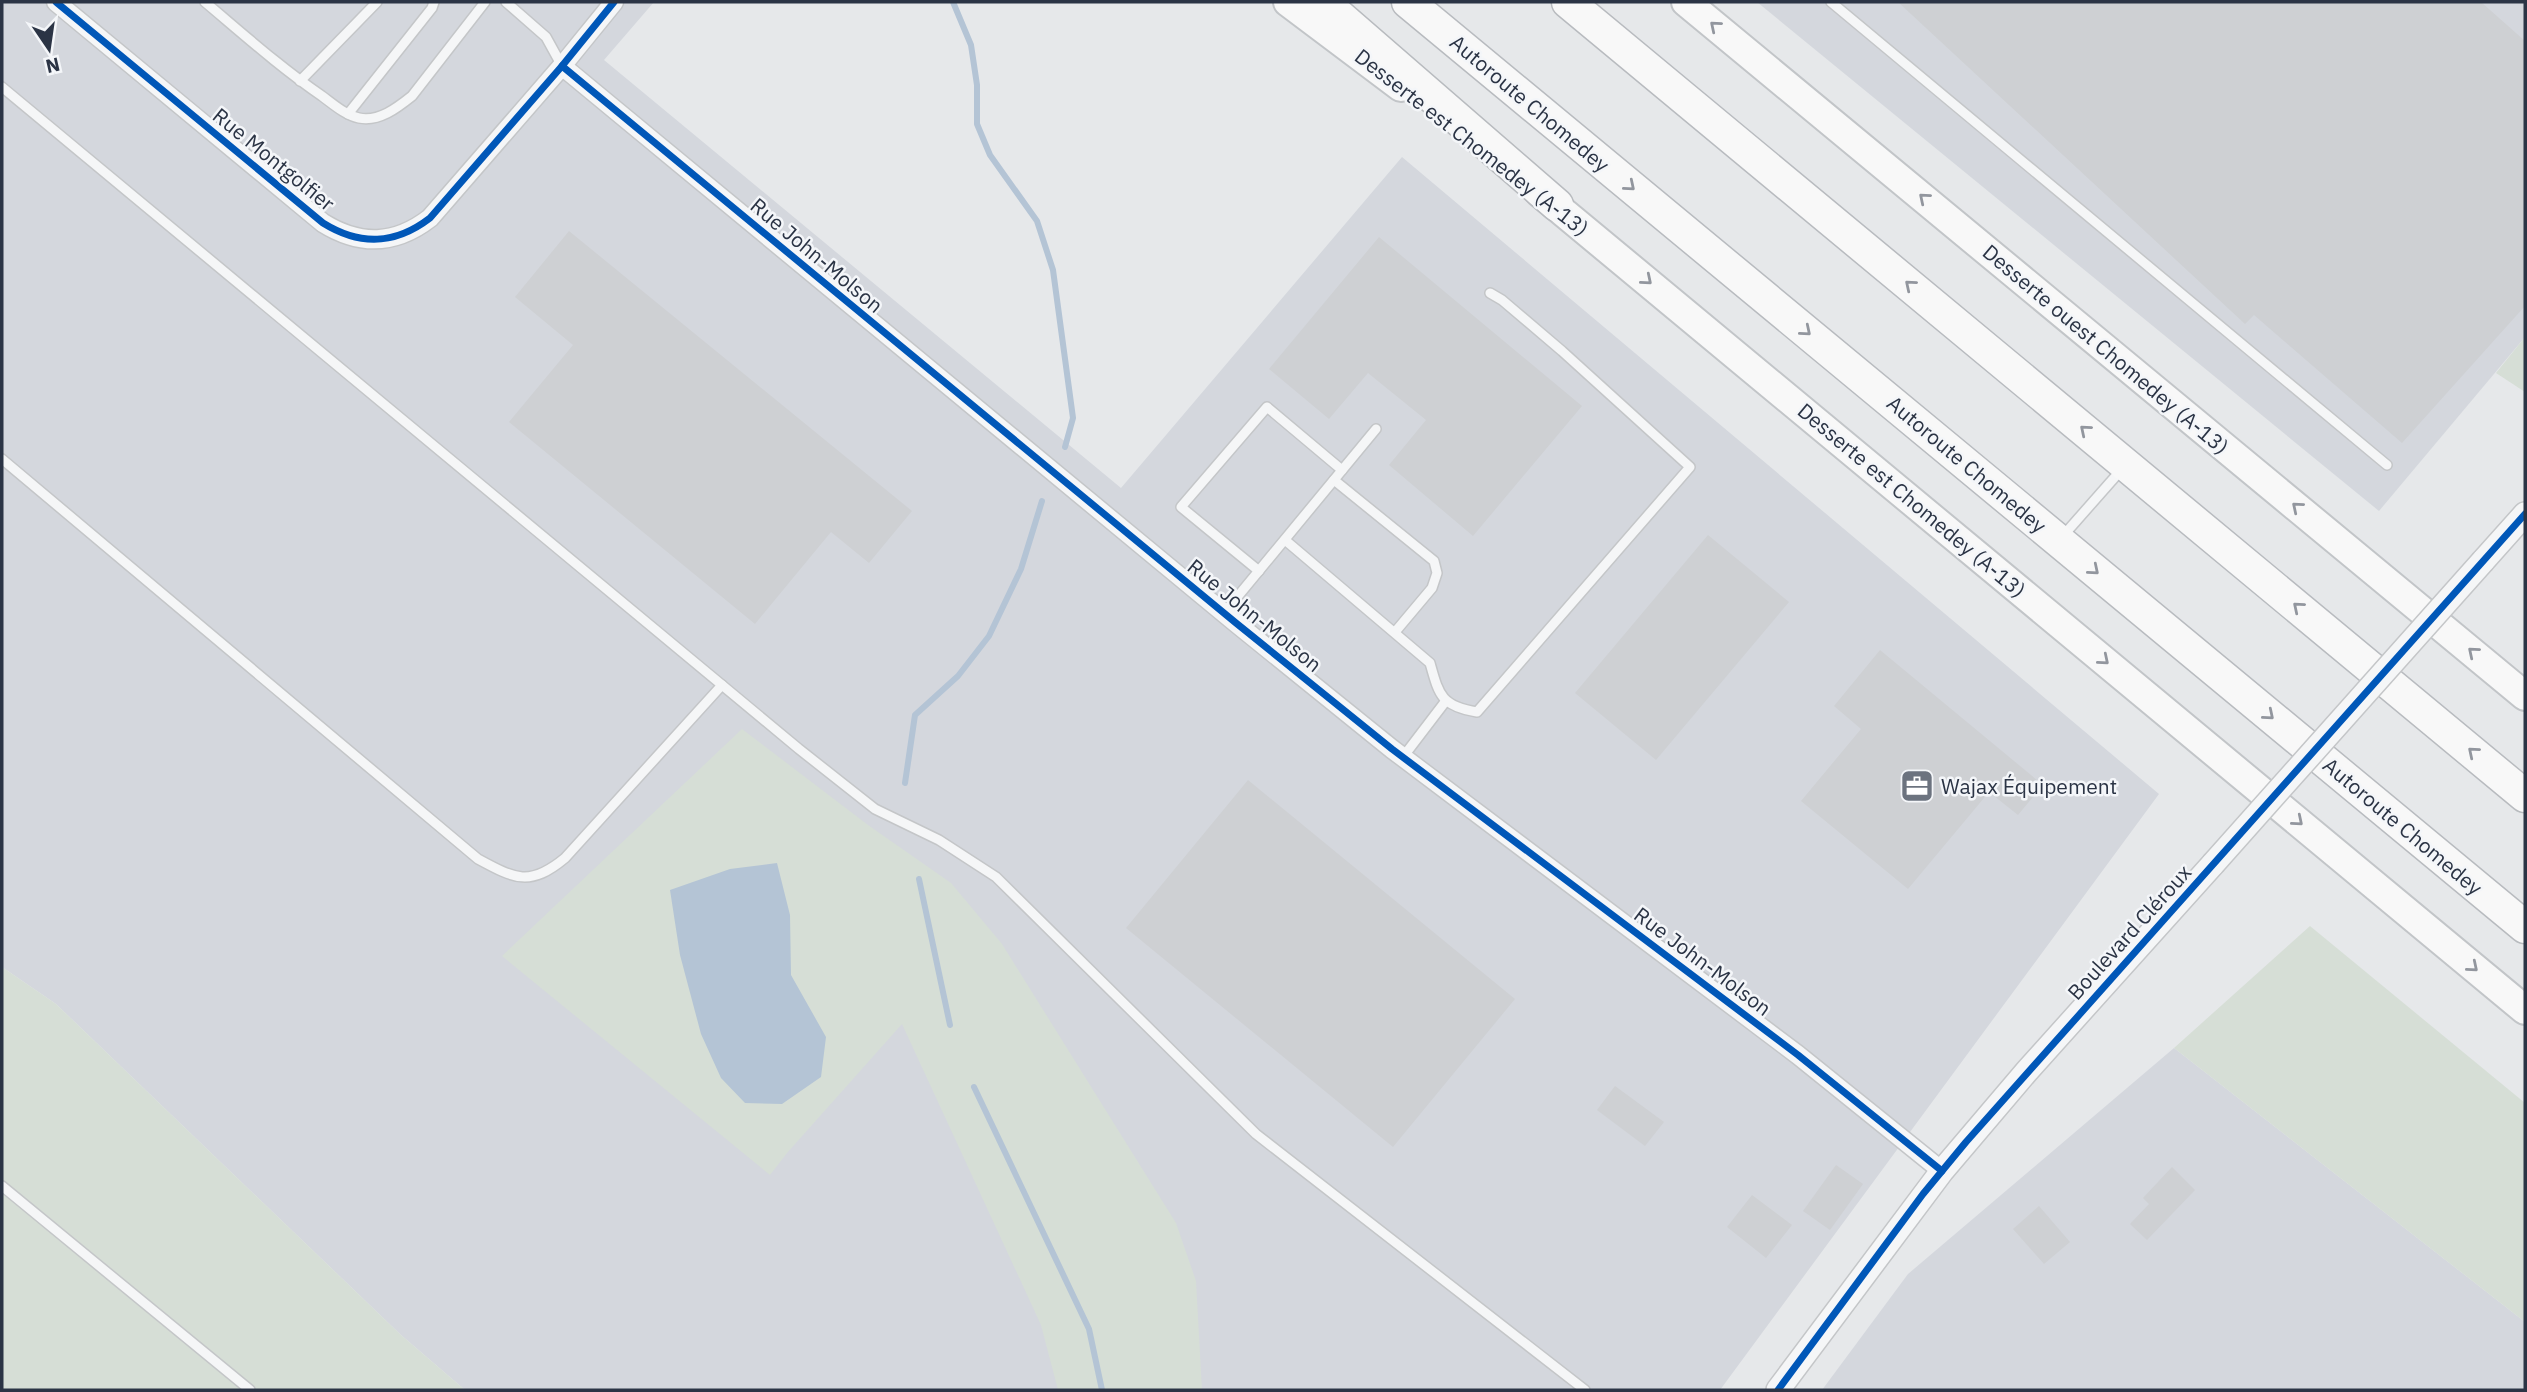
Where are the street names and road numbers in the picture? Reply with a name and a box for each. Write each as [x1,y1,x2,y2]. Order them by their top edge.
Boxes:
street label: Autoroute Chomedey [1444,28,1616,178]
street label: Desserte est Chomedey (A-13) [1349,42,1595,242]
street label: Rue Montgolfier [207,101,341,217]
street label: Rue John-Molson [745,191,889,319]
street label: Desserte ouest Chomedey (A-13) [1977,238,2235,460]
street label: Autoroute Chomedey [1881,389,2053,539]
street label: Desserte est Chomedey (A-13) [1792,396,2032,604]
street label: Rue John-Molson [1182,552,1328,678]
street label: Autoroute Chomedey [2317,751,2489,901]
street label: Boulevard Cléroux [2061,858,2197,1006]
street label: Rue John-Molson [1629,900,1777,1022]

